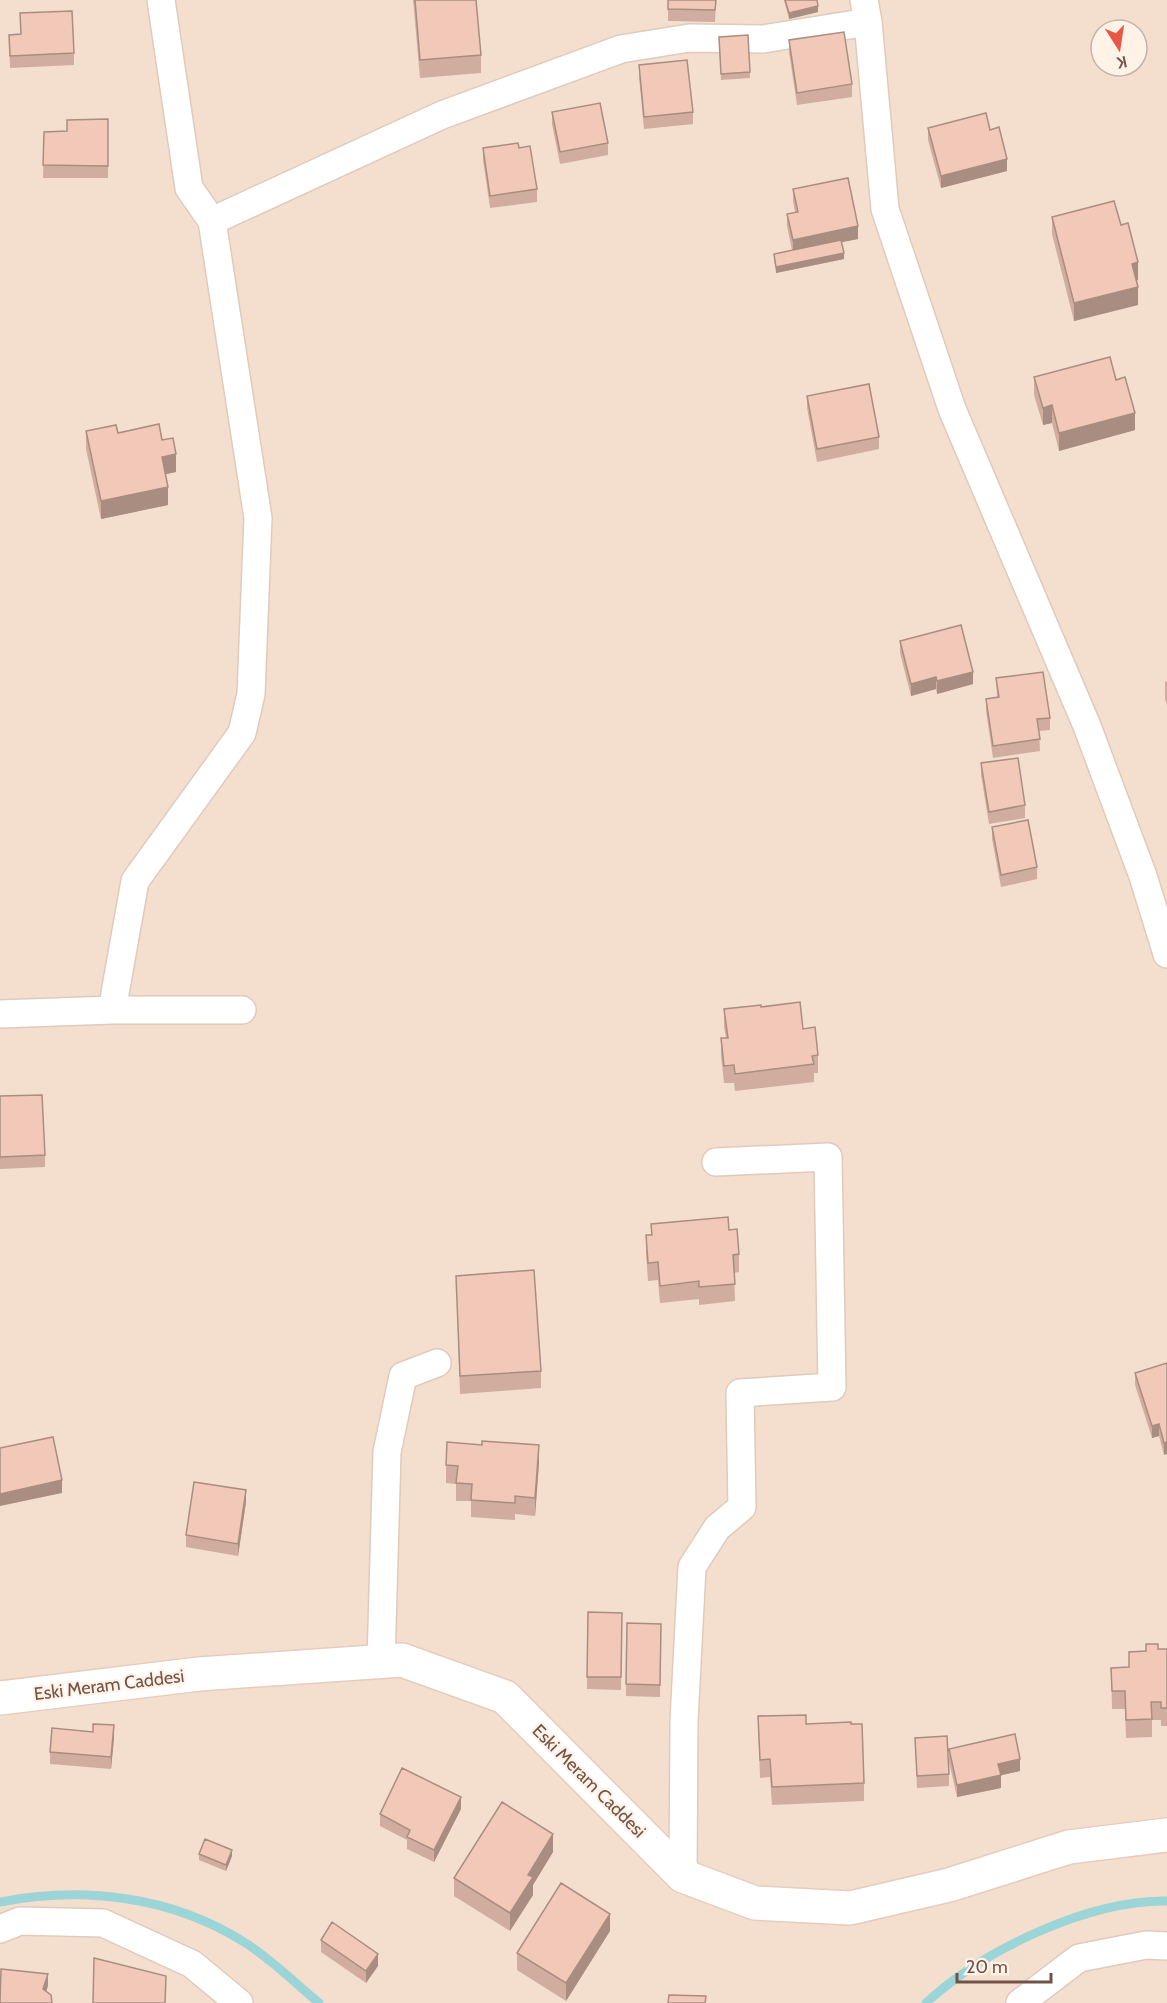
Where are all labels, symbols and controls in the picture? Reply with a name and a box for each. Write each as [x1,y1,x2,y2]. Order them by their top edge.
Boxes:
north arrow [1089,18,1149,78]
text: K [1115,52,1129,73]
street label: Eski Meram Caddesi [33,1665,185,1705]
street label: Eski Meram Caddesi [528,1720,650,1842]
scale bar [957,1946,1052,1984]
text: 20 m [966,1956,1008,1978]

